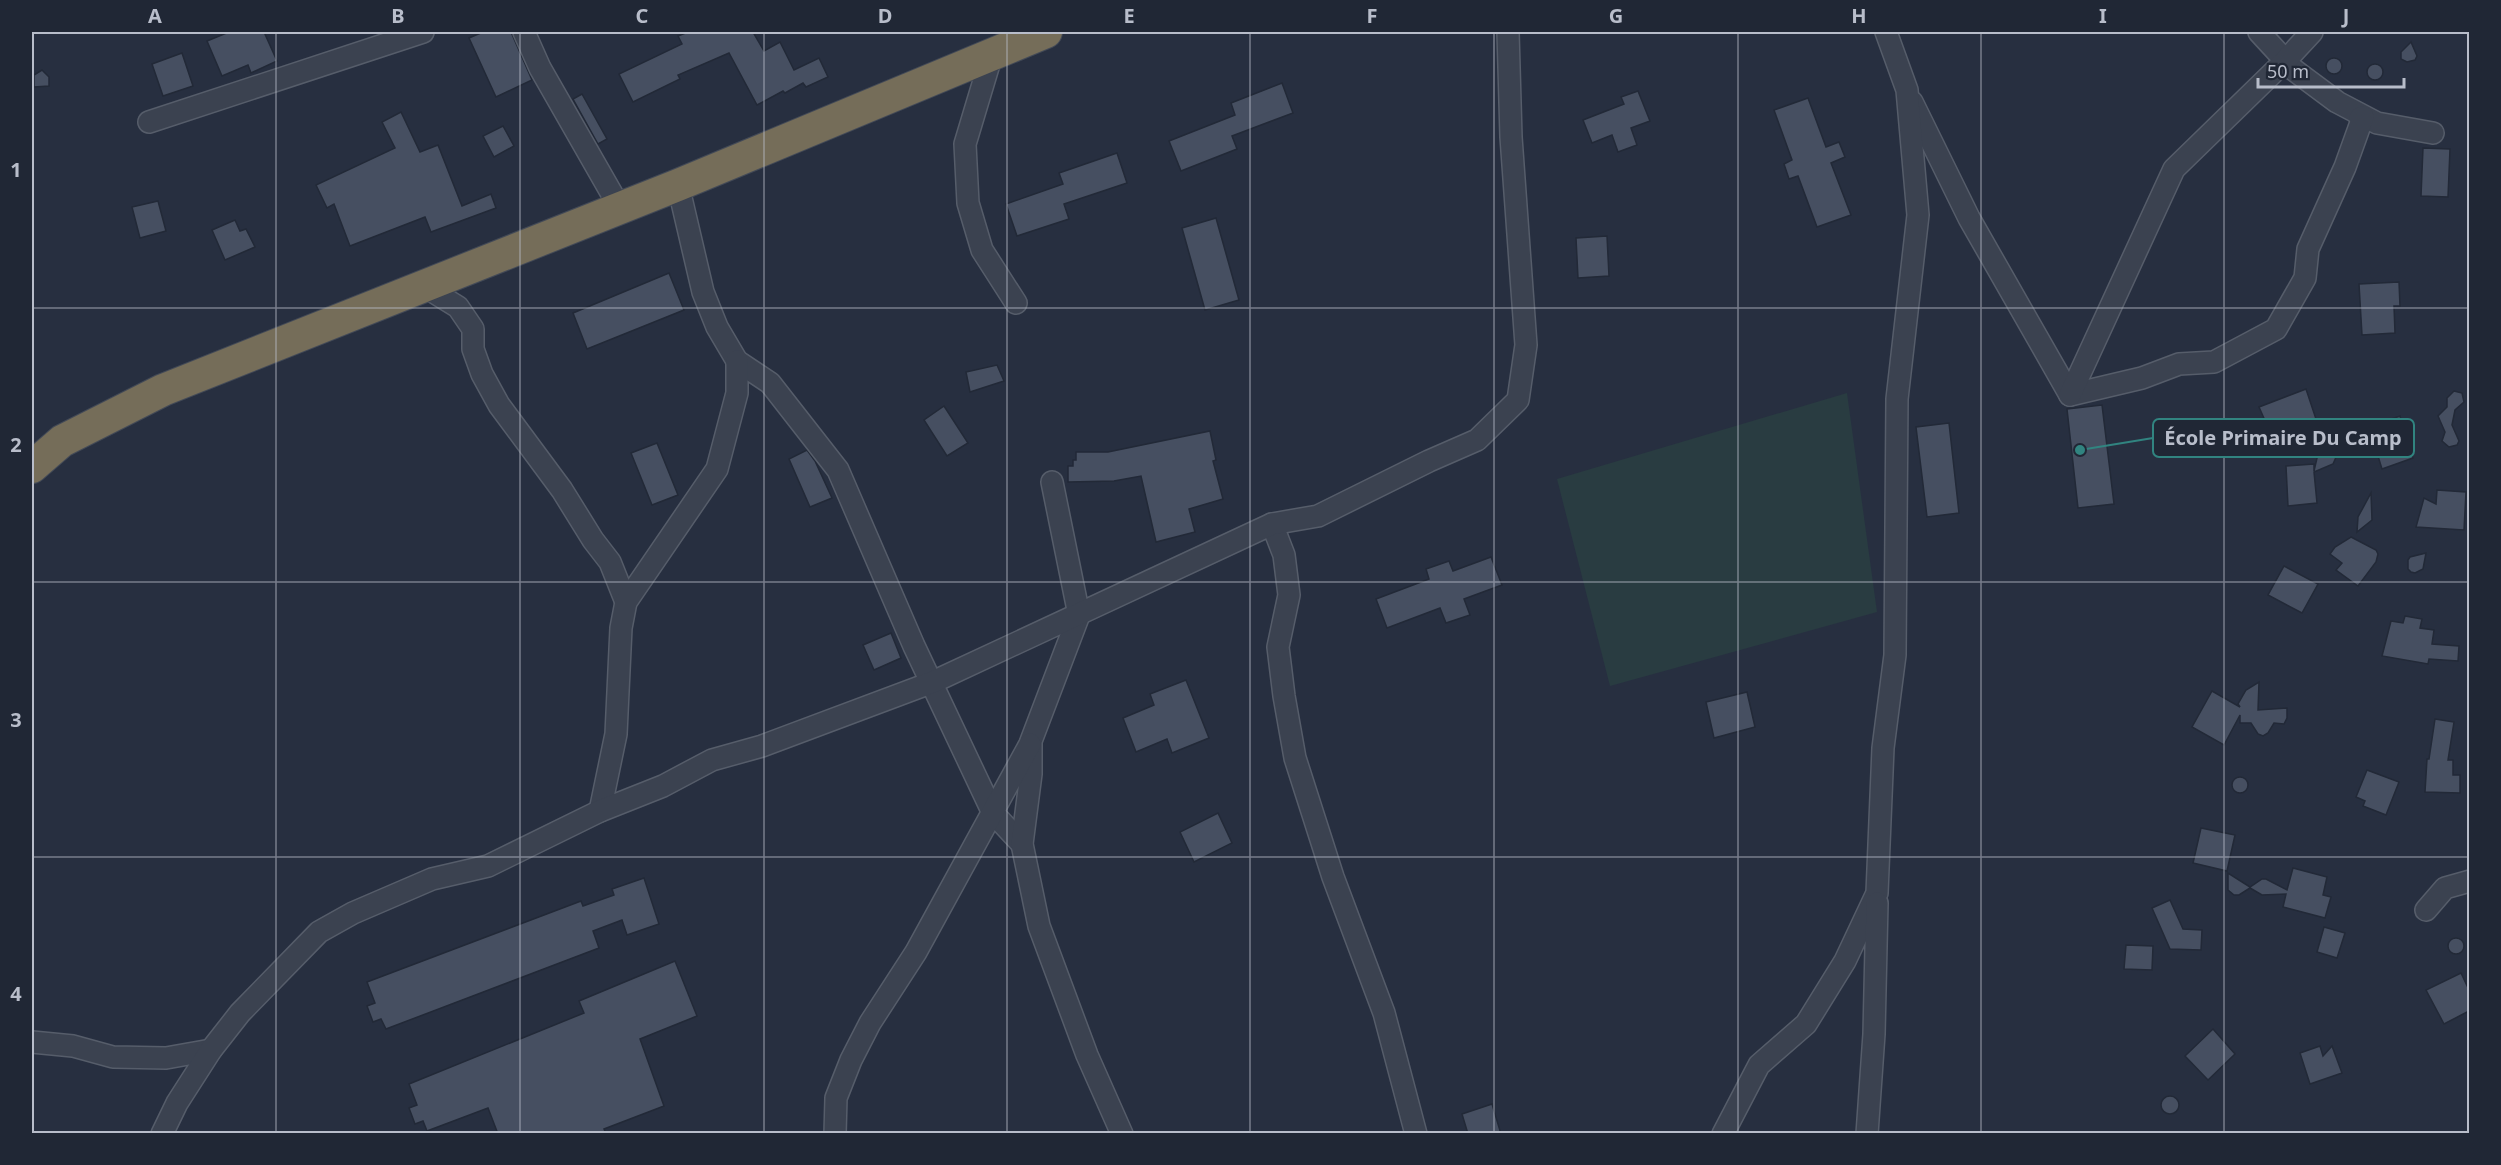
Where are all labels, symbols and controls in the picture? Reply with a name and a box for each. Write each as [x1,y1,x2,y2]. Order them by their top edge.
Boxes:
text: A [148,2,162,29]
text: B [391,2,405,29]
text: C [636,2,649,29]
text: D [878,2,892,29]
text: E [1123,2,1135,29]
text: F [1367,2,1377,29]
text: G [1609,2,1623,29]
text: H [1851,2,1867,29]
text: I [2099,2,2107,29]
text: J [2341,2,2349,29]
scale bar [2258,51,2404,89]
text: 50 m [2267,59,2309,83]
text: 1 [10,156,22,183]
callout: École Primaire Du Camp [2153,419,2414,457]
text: École Primaire Du Camp [2164,424,2402,451]
text: 2 [10,431,22,458]
text: 3 [10,706,22,733]
text: 4 [10,980,22,1007]

